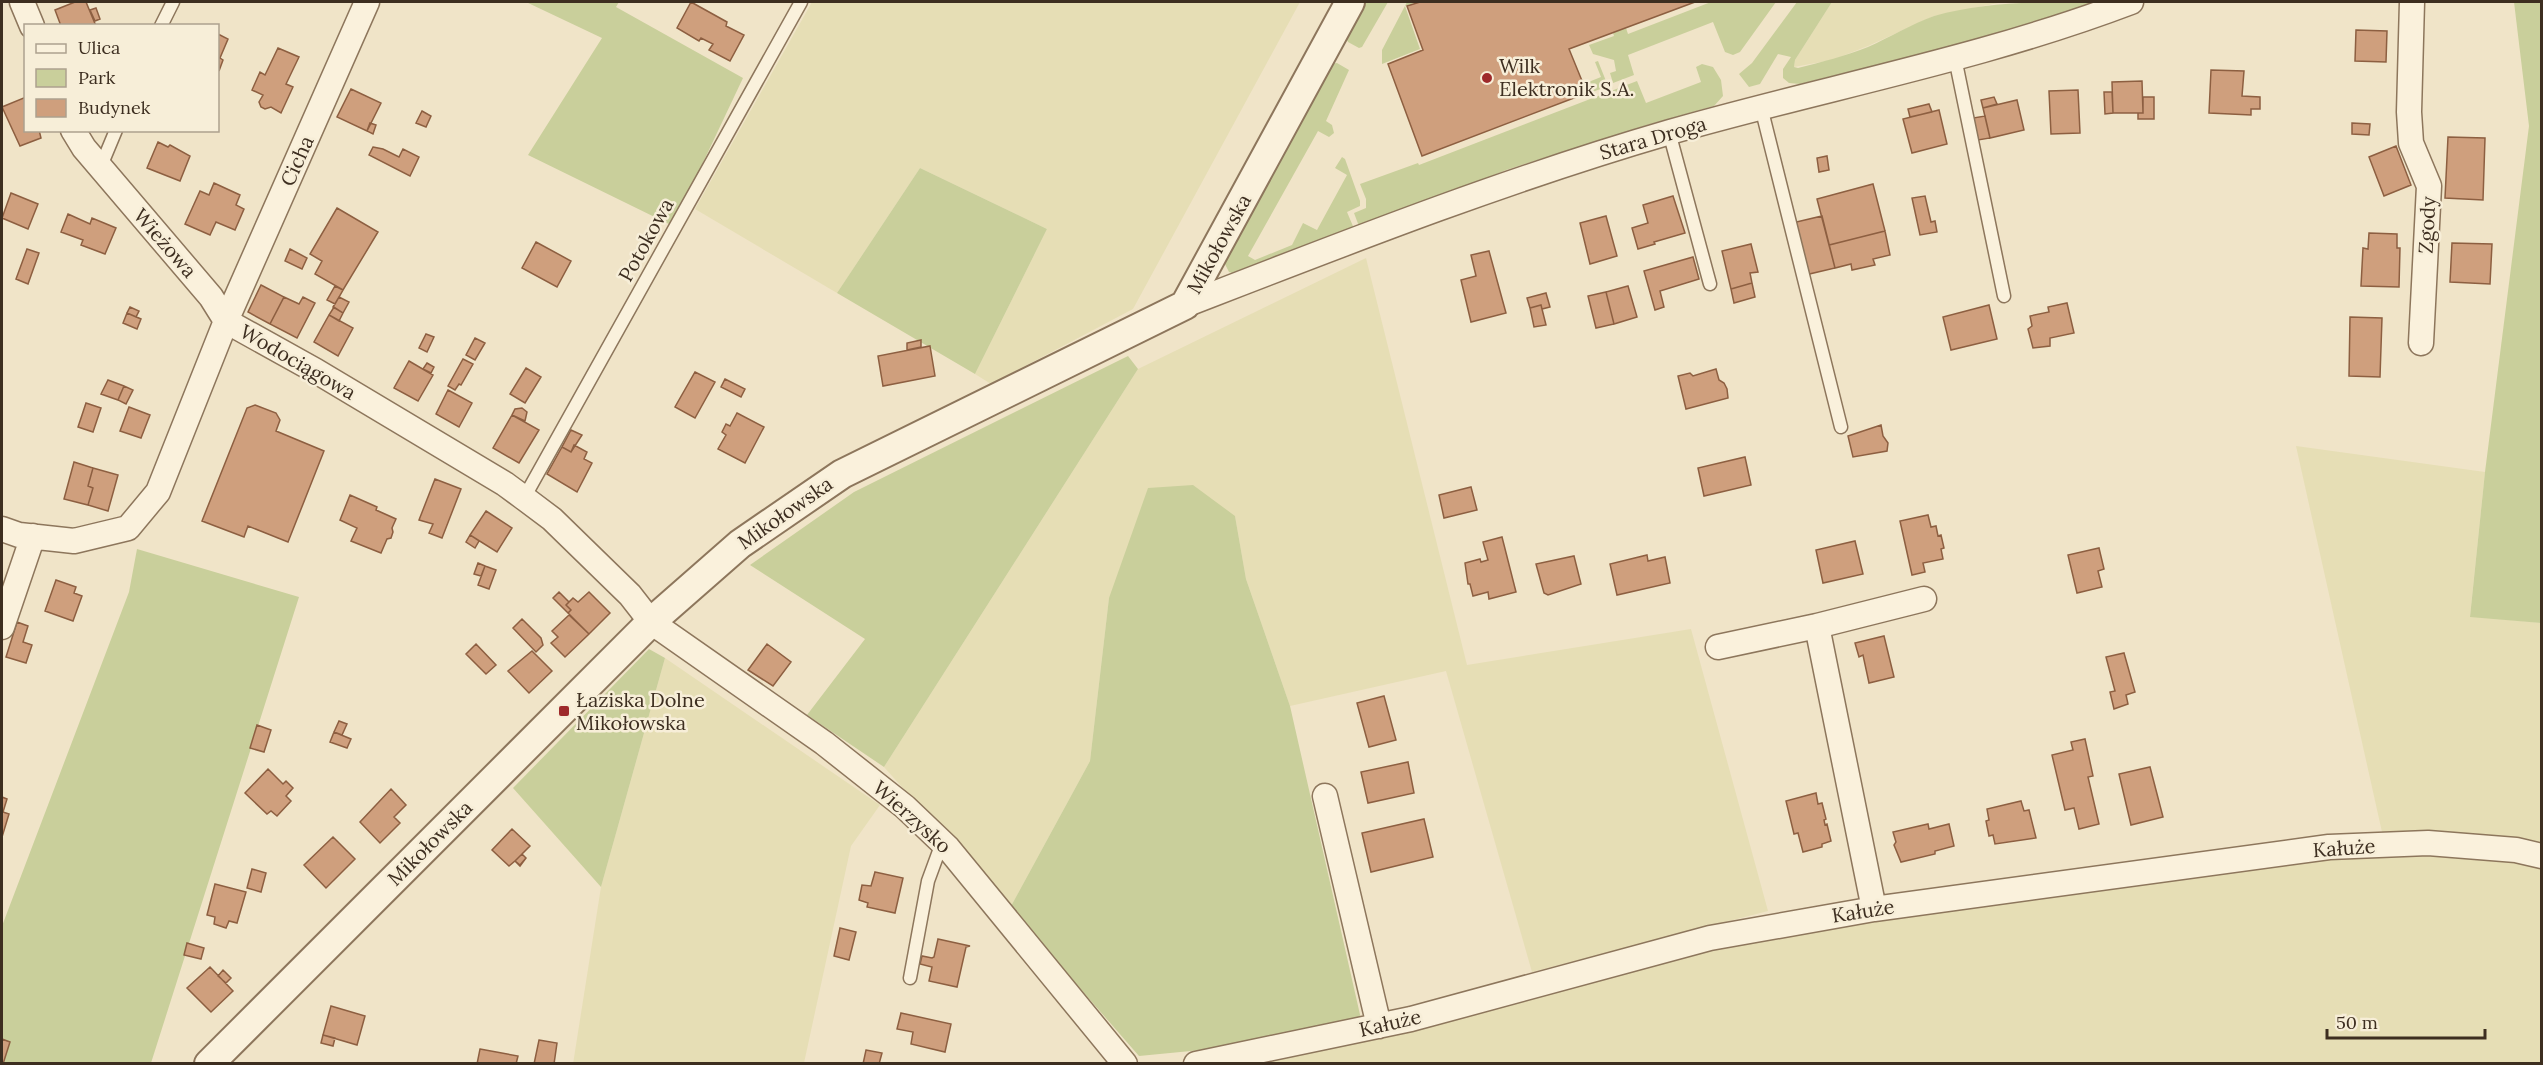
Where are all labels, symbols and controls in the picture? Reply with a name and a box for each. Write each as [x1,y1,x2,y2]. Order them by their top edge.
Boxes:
legend [24,24,219,132]
text: Ulica [78,36,120,59]
place label: Wilk Elektronik S.A. [1499,53,1634,101]
text: Park [78,66,116,89]
marker: Wilk Elektronik S.A. [1480,71,1494,85]
text: Budynek [78,96,151,119]
street label: Stara Droga [1597,110,1709,165]
street label: Cicha [274,132,319,190]
street label: Mikołowska [1181,190,1256,298]
street label: Potokowa [612,194,679,286]
street label: Zgody [2413,195,2441,254]
street label: Wieżowa [128,203,202,282]
street label: Wodociągowa [236,318,361,405]
street label: Mikołowska [732,471,837,554]
place label: Łaziska Dolne Mikołowska [576,687,705,735]
marker: Łaziska Dolne Mikołowska [557,704,571,718]
street label: Wierzysko [868,775,957,858]
street label: Mikołowska [382,795,477,890]
street label: Kałuże [2312,833,2376,862]
street label: Kałuże [1830,893,1896,928]
scale bar [2327,1002,2484,1040]
street label: Kałuże [1356,1003,1423,1042]
text: 50 m [2336,1011,2378,1034]

